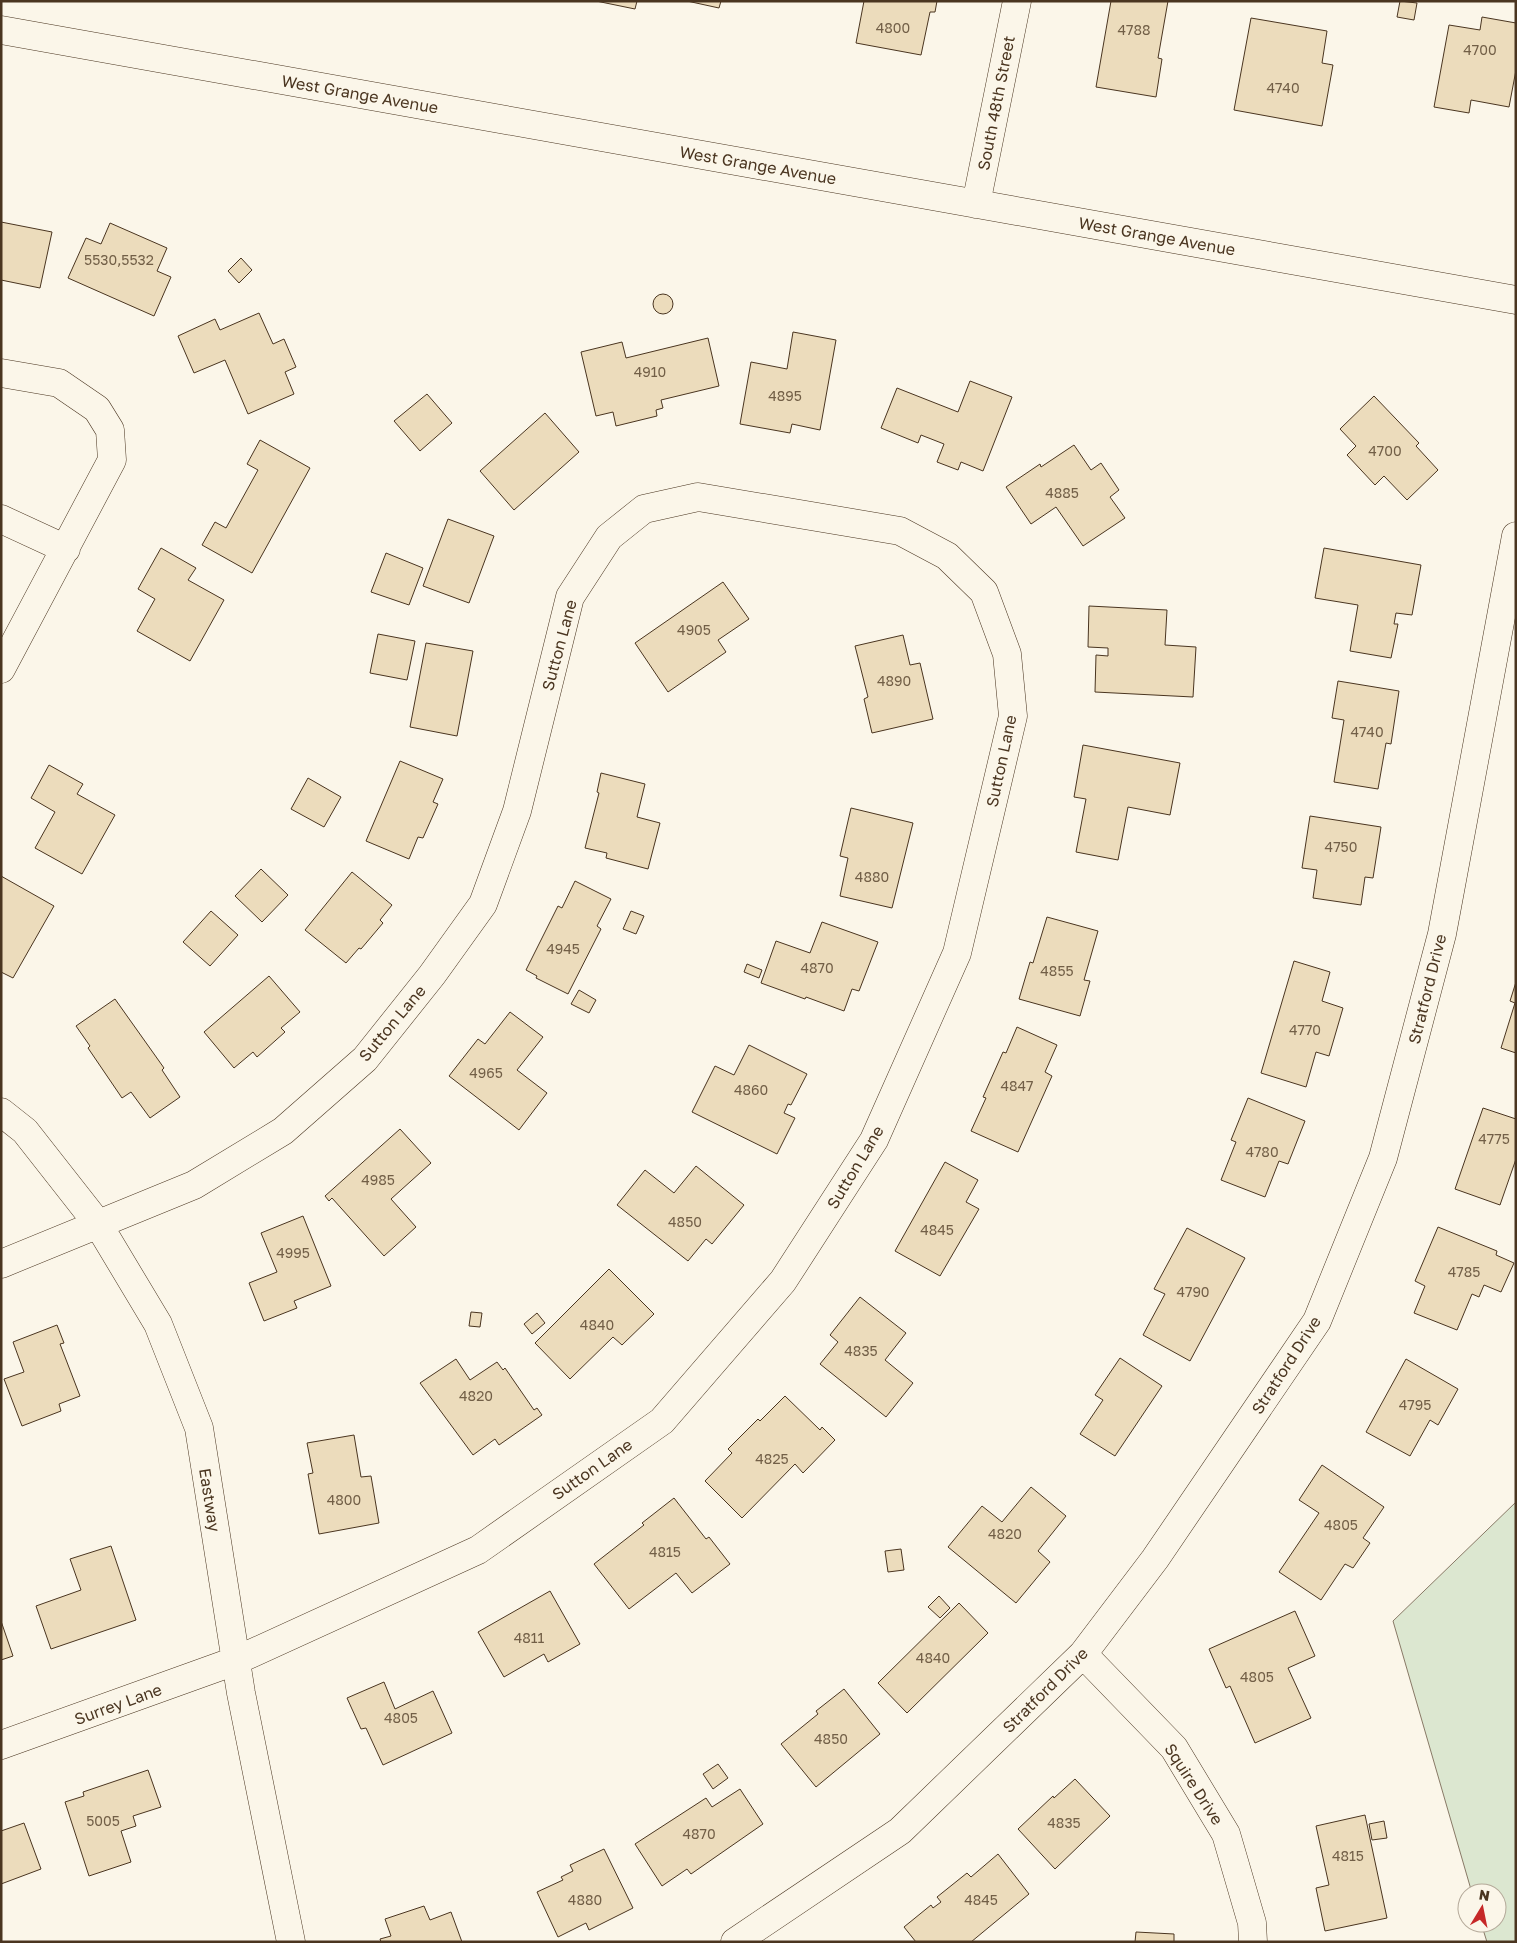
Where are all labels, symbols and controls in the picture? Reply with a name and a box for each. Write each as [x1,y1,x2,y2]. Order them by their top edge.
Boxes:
house number: 4800 [876,19,910,36]
house number: 4788 [1117,21,1151,38]
street label: South 48th Street [973,34,1019,172]
house number: 4700 [1463,41,1497,58]
street label: West Grange Avenue [280,70,440,118]
house number: 4740 [1266,79,1300,96]
street label: West Grange Avenue [678,141,838,189]
street label: West Grange Avenue [1077,212,1237,260]
house number: 5530,5532 [84,251,154,268]
house number: 4910 [634,363,666,380]
house number: 4895 [768,387,802,404]
house number: 4700 [1368,442,1402,459]
house number: 4885 [1045,484,1079,501]
street label: Sutton Lane [537,597,581,693]
house number: 4905 [677,621,711,638]
house number: 4890 [877,672,911,689]
street label: Sutton Lane [982,713,1020,809]
house number: 4740 [1350,723,1384,740]
house number: 4750 [1325,838,1357,855]
house number: 4880 [855,868,889,885]
street label: Stratford Drive [1404,932,1450,1046]
house number: 4945 [546,940,580,957]
house number: 4870 [800,959,834,976]
house number: 4855 [1040,962,1074,979]
street label: Sutton Lane [354,981,430,1065]
house number: 4770 [1289,1021,1321,1038]
house number: 4965 [469,1064,503,1081]
house number: 4847 [1000,1077,1034,1094]
house number: 4860 [734,1081,768,1098]
street label: Sutton Lane [822,1122,888,1212]
house number: 4775 [1478,1130,1510,1147]
house number: 4780 [1245,1143,1279,1160]
house number: 4985 [361,1171,395,1188]
house number: 4850 [668,1213,702,1230]
house number: 4845 [920,1221,954,1238]
house number: 4995 [276,1244,310,1261]
house number: 4785 [1448,1263,1480,1280]
house number: 4790 [1176,1283,1210,1300]
street label: Stratford Drive [1247,1312,1325,1418]
house number: 4840 [580,1316,614,1333]
house number: 4835 [844,1342,878,1359]
house number: 4820 [459,1387,493,1404]
house number: 4795 [1399,1396,1431,1413]
street label: Sutton Lane [548,1434,636,1504]
house number: 4825 [755,1450,789,1467]
street label: Eastway [195,1467,225,1533]
house number: 4800 [327,1491,361,1508]
house number: 4805 [1324,1516,1358,1533]
house number: 4820 [988,1525,1022,1542]
house number: 4815 [649,1543,681,1560]
house number: 4811 [514,1629,545,1646]
street label: Stratford Drive [998,1643,1092,1737]
house number: 4840 [916,1649,950,1666]
house number: 4805 [1240,1668,1274,1685]
street label: Surrey Lane [72,1679,164,1729]
house number: 4805 [384,1709,418,1726]
house number: 4850 [814,1730,848,1747]
street label: Squire Drive [1160,1740,1228,1828]
house number: 5005 [86,1812,120,1829]
house number: 4835 [1047,1814,1081,1831]
house number: 4870 [682,1825,716,1842]
house number: 4815 [1332,1847,1364,1864]
north arrow [1457,1883,1507,1933]
text: N [1478,1885,1491,1904]
house number: 4880 [568,1891,602,1908]
house number: 4845 [964,1891,998,1908]

